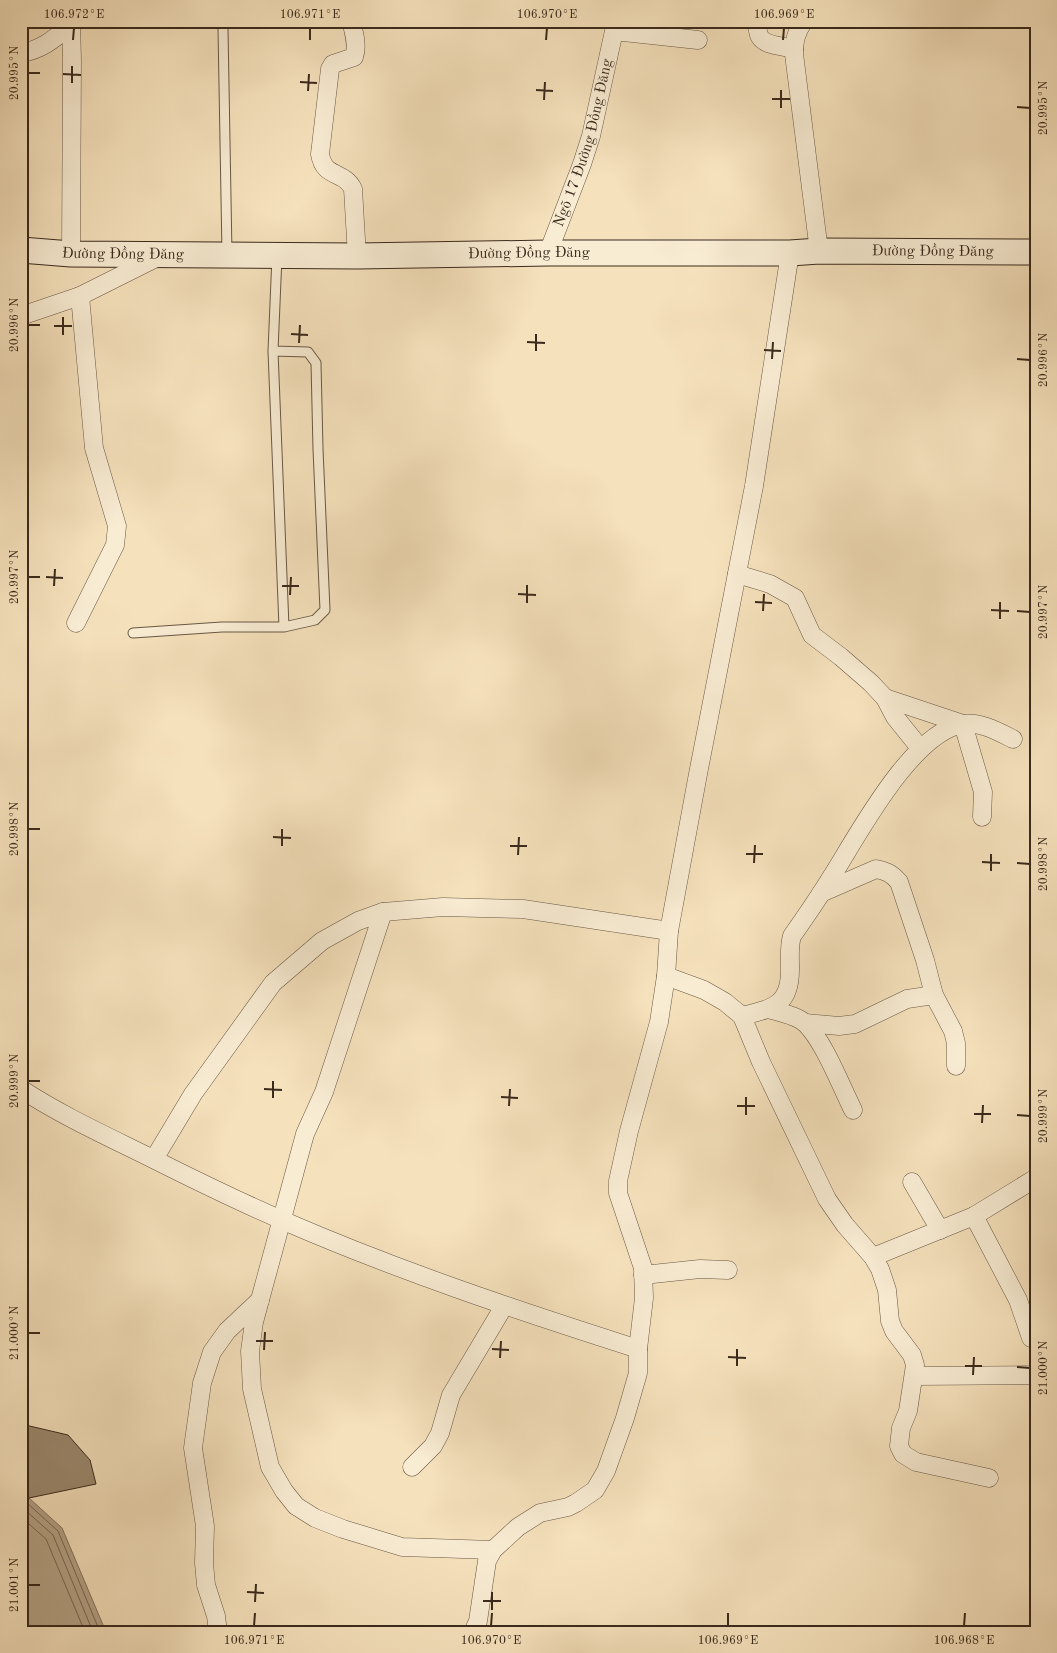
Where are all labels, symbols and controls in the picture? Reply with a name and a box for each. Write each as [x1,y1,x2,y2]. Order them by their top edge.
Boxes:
text: 106.972°E [44,9,104,21]
text: 106.971°E [280,9,340,21]
text: 106.970°E [517,9,577,21]
text: 106.969°E [754,9,814,21]
text: 20.995°N [8,46,21,100]
street label: Ngõ 17 Đường Đồng Đăng [551,57,615,229]
text: 20.995°N [1037,81,1050,135]
street label: Đường Đồng Đăng [872,242,994,259]
street label: Đường Đồng Đăng [468,244,590,262]
street label: Đường Đồng Đăng [61,245,184,262]
text: 20.996°N [9,298,21,352]
text: 20.996°N [1038,333,1050,387]
text: 20.997°N [9,550,21,604]
text: 20.997°N [1038,585,1050,639]
text: 20.998°N [9,802,21,856]
text: 20.998°N [1038,837,1050,891]
text: 20.999°N [9,1054,21,1108]
text: 20.999°N [1038,1089,1050,1143]
text: 21.000°N [9,1306,21,1360]
text: 21.000°N [1038,1341,1050,1395]
text: 21.001°N [9,1558,21,1612]
text: 106.971°E [224,1635,284,1647]
text: 106.970°E [461,1635,521,1647]
text: 106.969°E [698,1635,758,1647]
text: 106.968°E [934,1635,994,1647]

